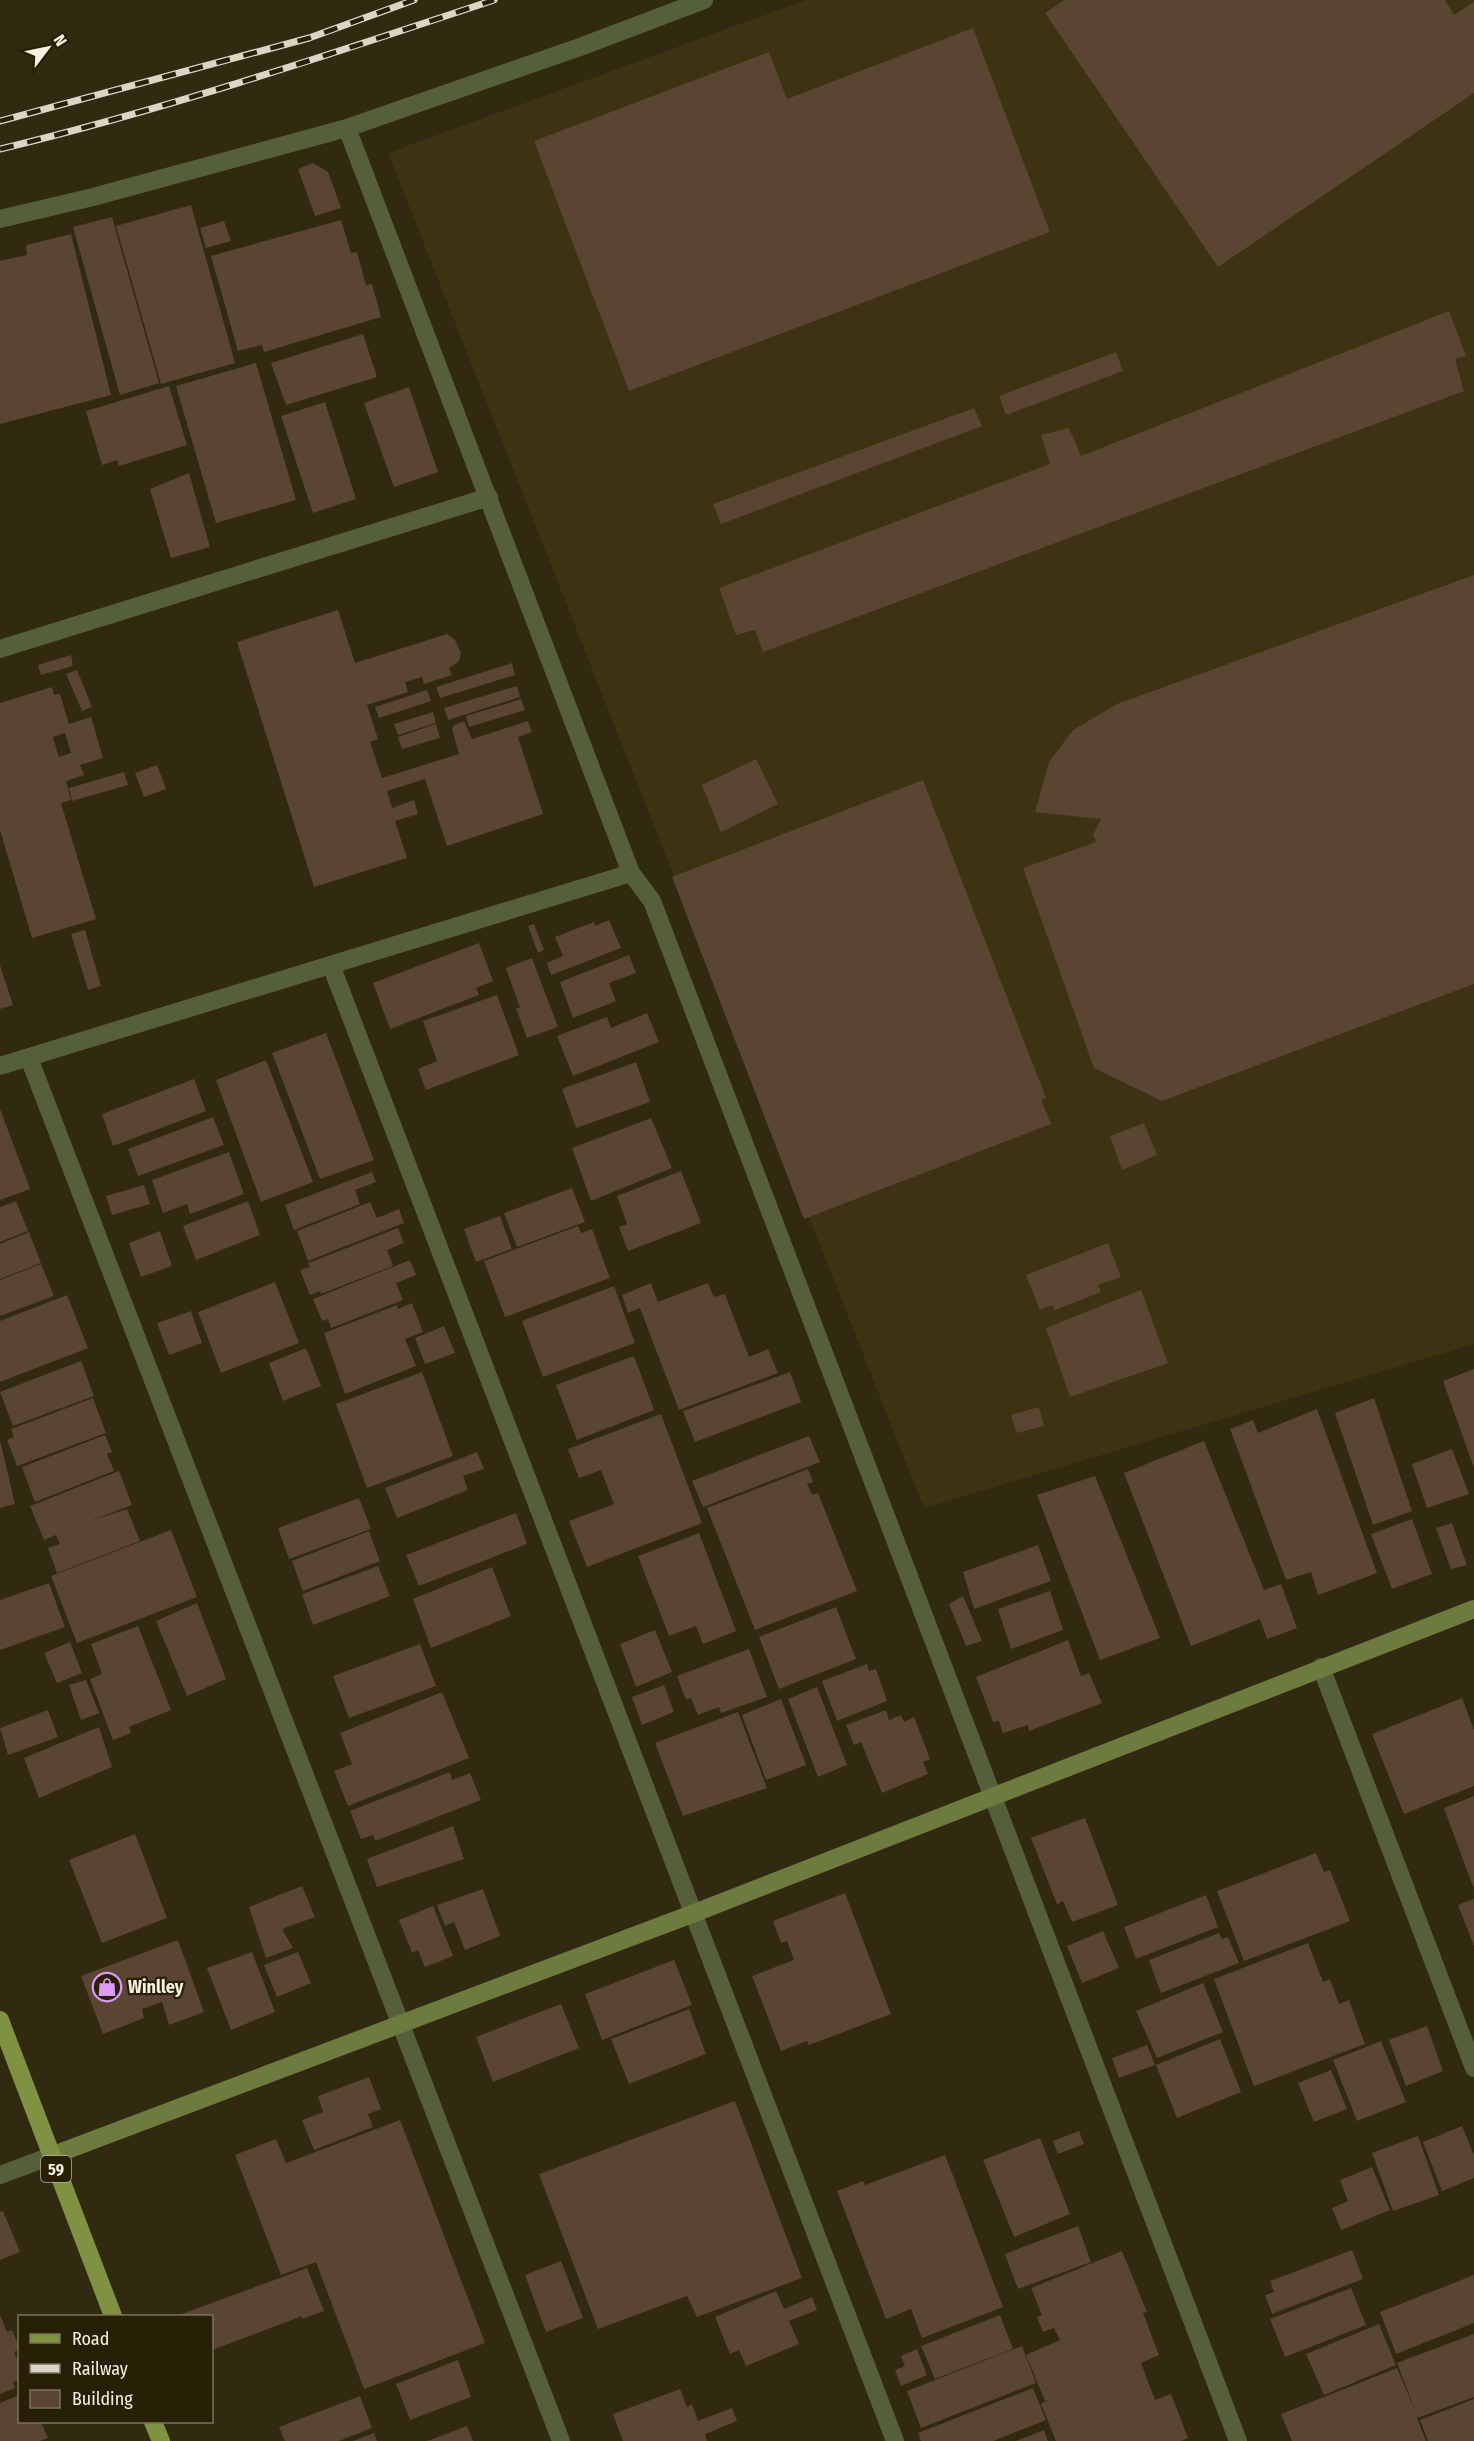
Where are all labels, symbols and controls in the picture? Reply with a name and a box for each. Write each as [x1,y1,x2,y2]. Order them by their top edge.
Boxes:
north arrow [18,18,78,78]
text: N [50,31,71,49]
shop icon: Winlley [91,1971,123,2003]
place label: Winlley [128,1976,184,1998]
road number: 59 [41,2156,71,2182]
legend [18,2315,213,2423]
text: Road [72,2328,109,2350]
text: Railway [72,2358,128,2380]
text: Building [72,2388,133,2410]

